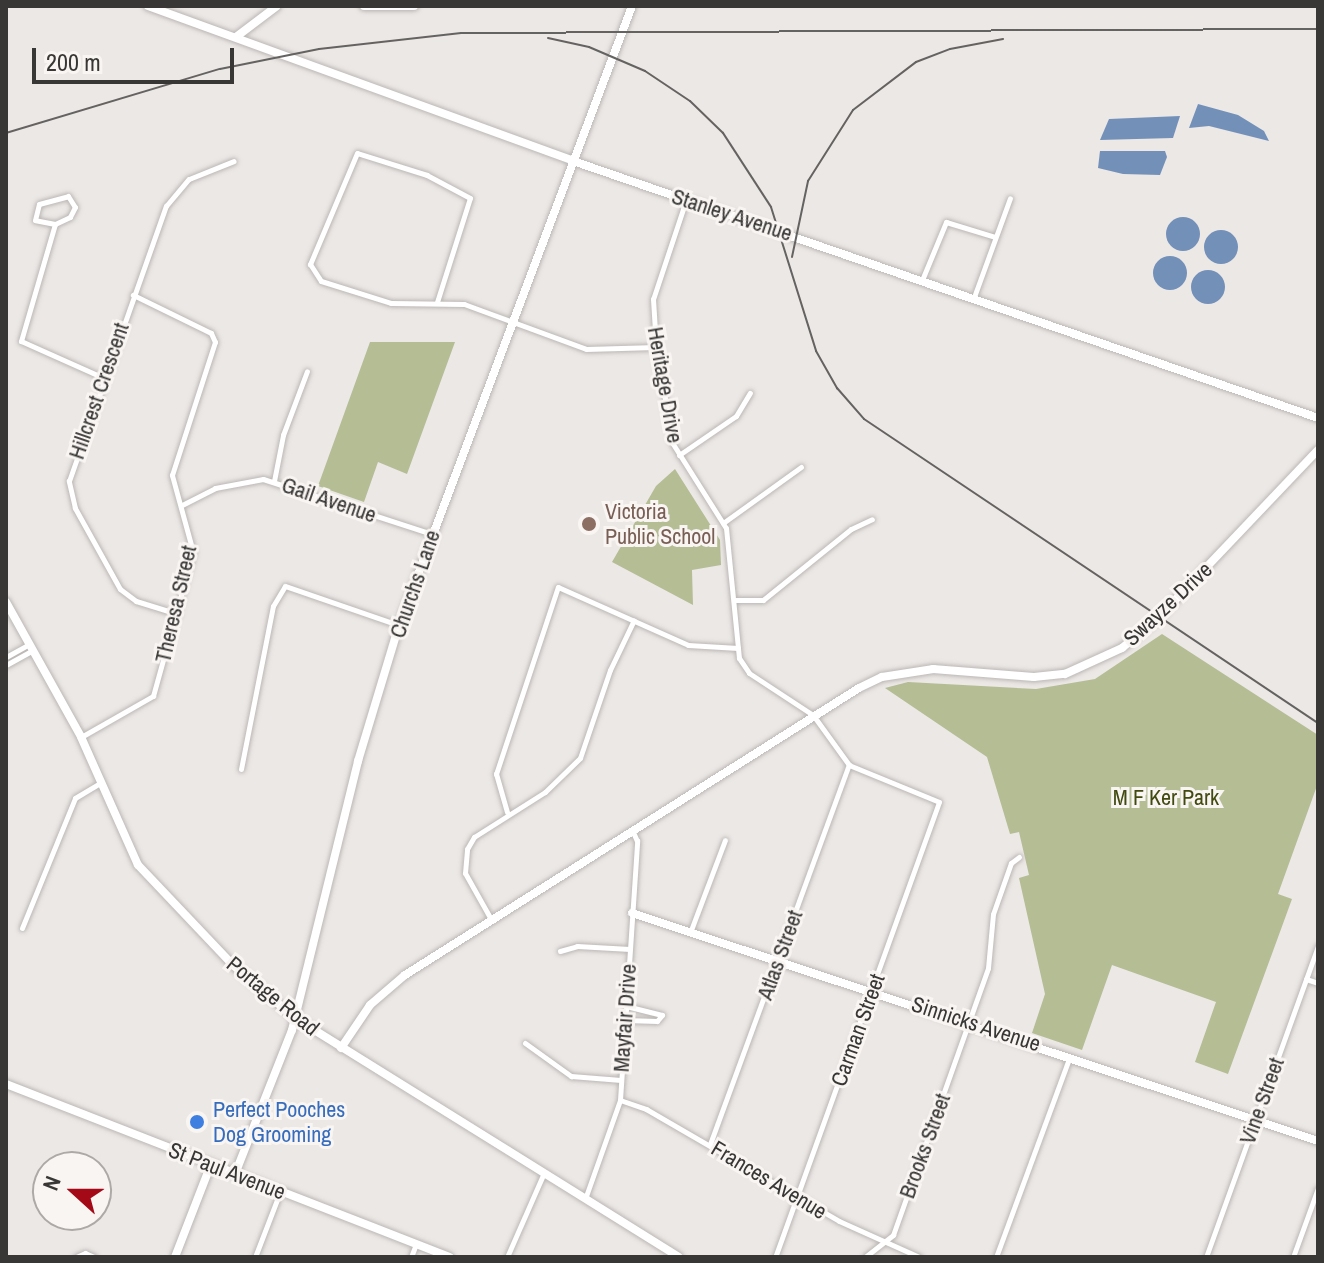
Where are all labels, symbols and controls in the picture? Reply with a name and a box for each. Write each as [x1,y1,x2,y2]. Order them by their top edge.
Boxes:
scale bar [36,32,238,82]
text: 200 m [46,46,101,78]
street label: Stanley Avenue [668,183,796,247]
street label: Hillcrest Crescent [63,319,135,463]
street label: Heritage Drive [642,325,688,445]
street label: Gail Avenue [278,471,380,529]
place label: Victoria Public School [605,498,715,550]
marker: Victoria Public School [580,515,598,533]
street label: Churchs Lane [384,527,446,641]
street label: Theresa Street [150,543,202,665]
street label: Swayze Drive [1118,556,1218,652]
park label: M F Ker Park [1113,785,1219,811]
street label: Atlas Street [752,907,808,1003]
street label: Portage Road [221,951,325,1041]
street label: Mayfair Drive [608,963,642,1073]
street label: Carman Street [826,970,890,1090]
street label: Sinnicks Avenue [908,991,1044,1057]
street label: Vine Street [1234,1054,1290,1148]
street label: Brooks Street [894,1090,956,1202]
place label: Perfect Pooches Dog Grooming [213,1096,345,1148]
marker: Perfect Pooches Dog Grooming [188,1113,206,1131]
street label: Frances Avenue [706,1135,832,1225]
street label: St Paul Avenue [164,1136,290,1206]
north arrow [32,1151,112,1231]
text: N [35,1172,68,1195]

